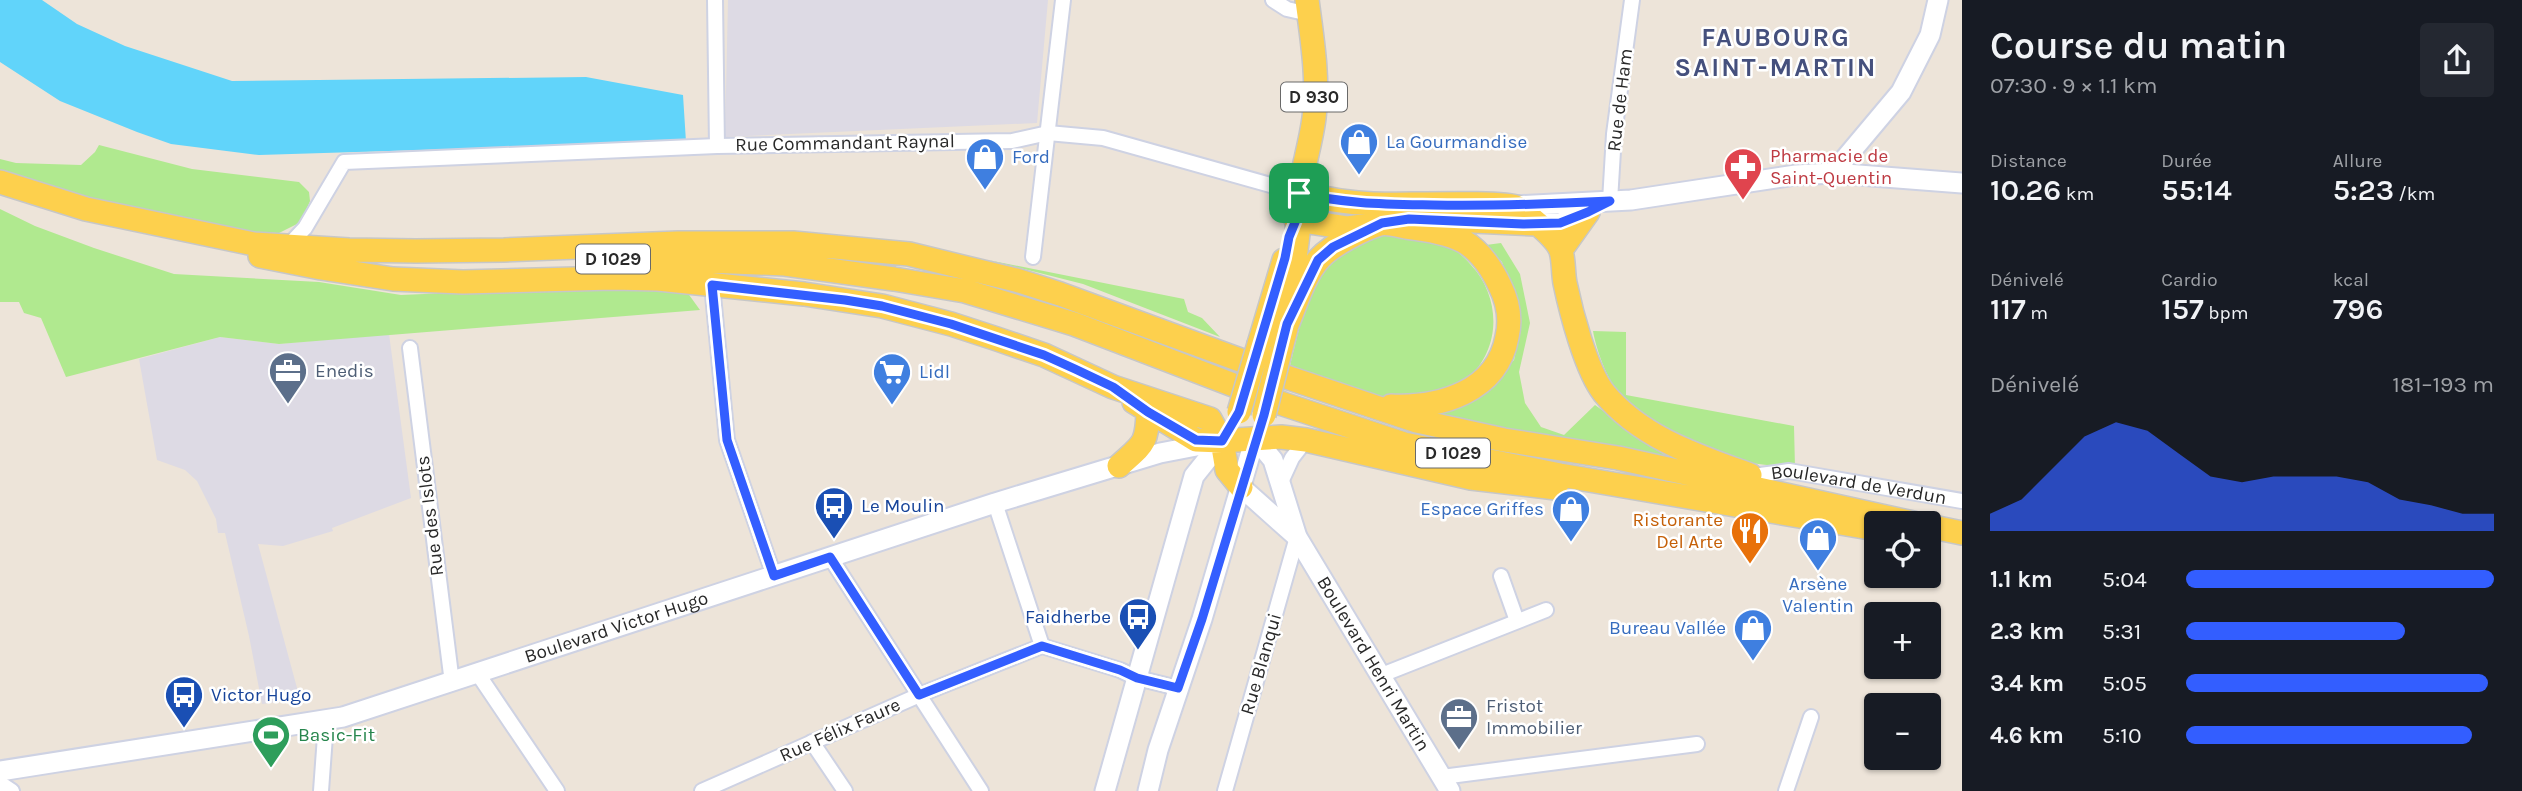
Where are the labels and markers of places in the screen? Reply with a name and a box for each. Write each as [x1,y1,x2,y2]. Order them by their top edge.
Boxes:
shop icon: La Gourmandise [1338,121,1380,176]
place label: La Gourmandise [1386,131,1527,153]
shop icon: Ford [964,136,1006,191]
place label: Pharmacie de Saint-Quentin [1770,145,1892,189]
place label: Ford [1012,146,1050,168]
pharmacy icon: Pharmacie de Saint-Quentin [1722,146,1764,201]
pin [1269,163,1329,223]
office icon: Enedis [267,350,309,405]
supermarket icon: Lidl [871,351,913,406]
place label: Enedis [315,360,374,382]
place label: Lidl [919,361,950,383]
bus stop icon: Le Moulin [813,485,855,540]
shop icon: Espace Griffes [1550,488,1592,543]
place label: Le Moulin [861,495,945,517]
place label: Espace Griffes [1420,498,1544,520]
place label: Ristorante Del Arte [1632,509,1723,553]
restaurant icon: Ristorante Del Arte [1729,510,1771,565]
shop icon: Arsène Valentin [1797,517,1839,572]
place label: Arsène Valentin [1782,573,1854,617]
bus stop icon: Faidherbe [1117,596,1159,651]
place label: Faidherbe [1025,606,1111,628]
shop icon: Bureau Vallée [1732,607,1774,662]
place label: Bureau Vallée [1609,617,1726,639]
bus stop icon: Victor Hugo [163,674,205,729]
place label: Victor Hugo [211,684,311,706]
place label: Fristot Immobilier [1486,695,1582,739]
office icon: Fristot Immobilier [1438,696,1480,751]
sports icon: Basic-Fit [250,714,292,769]
place label: Basic-Fit [298,724,375,746]

